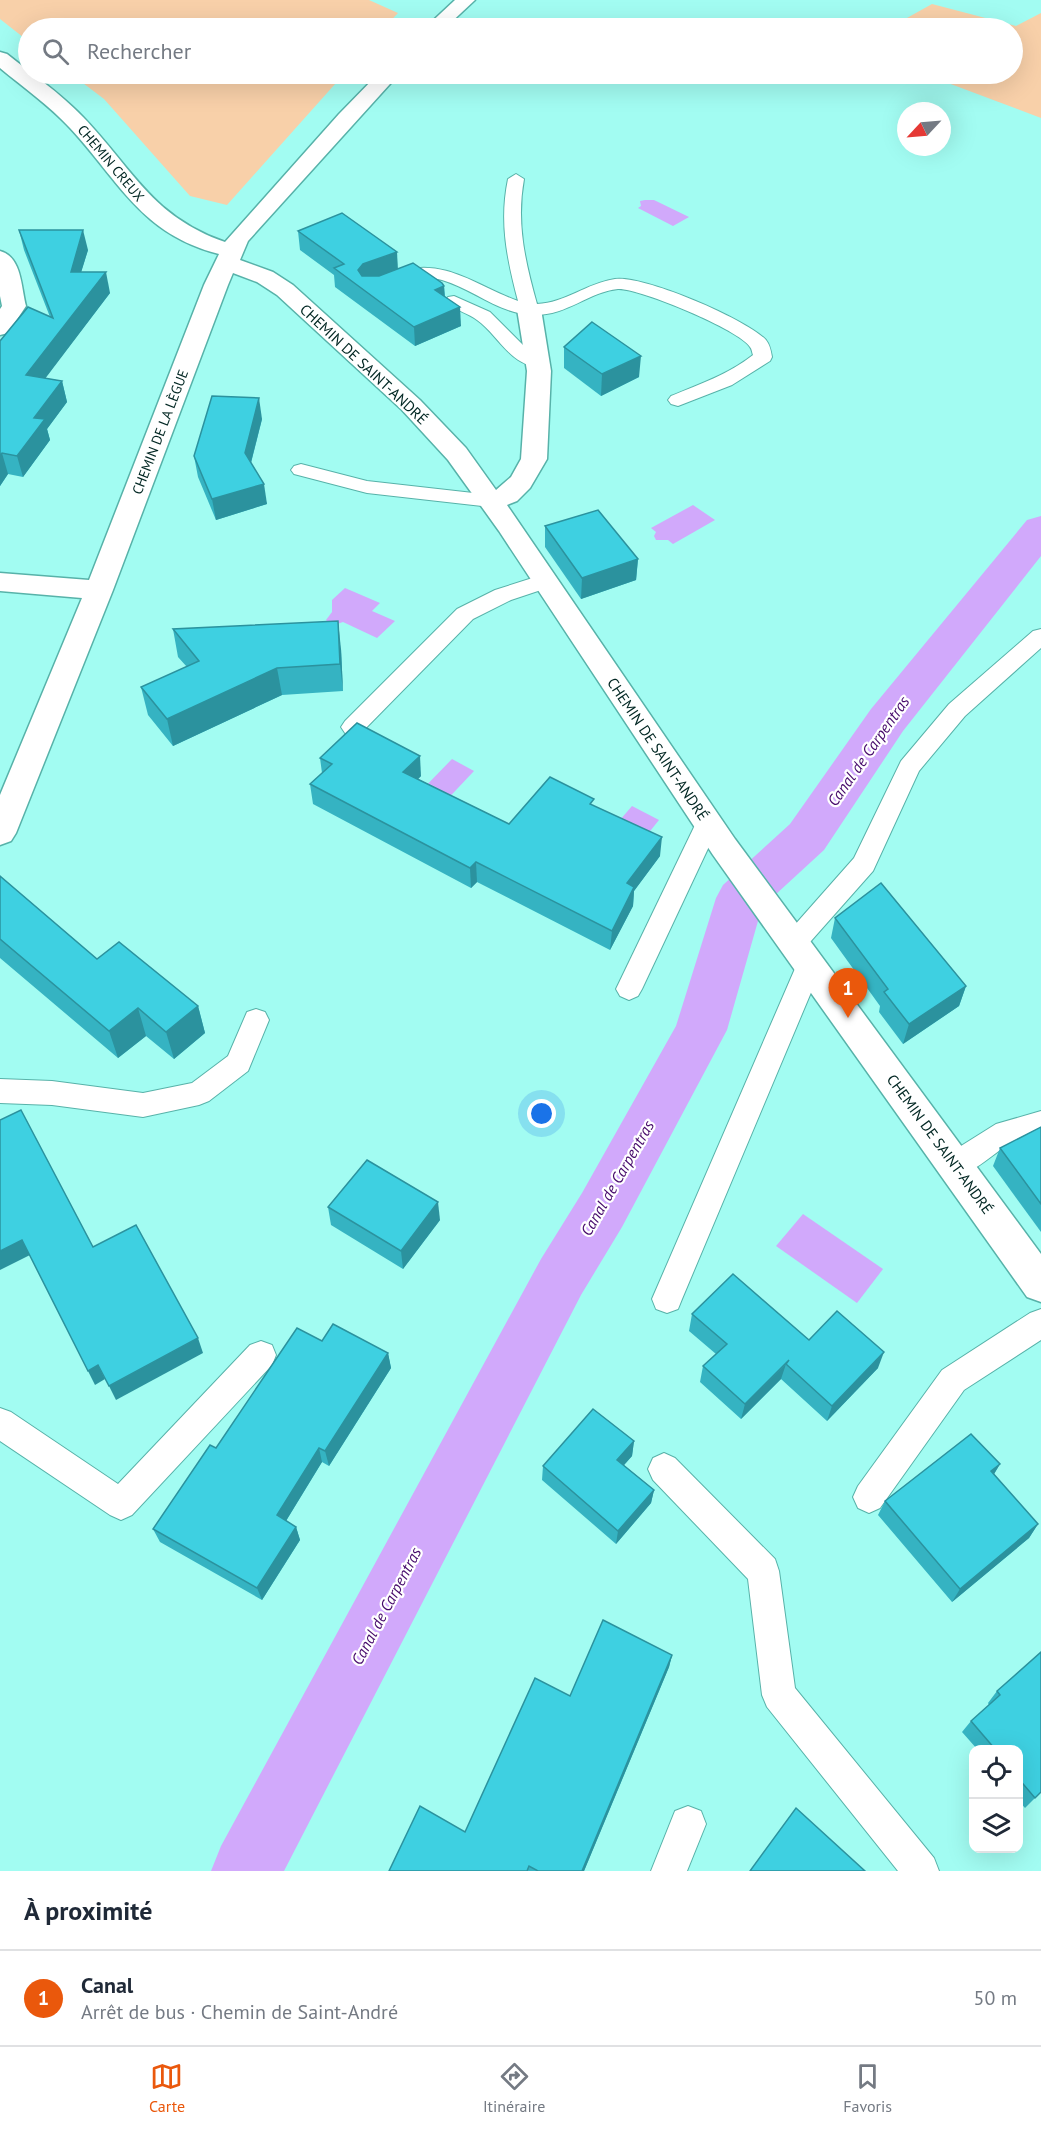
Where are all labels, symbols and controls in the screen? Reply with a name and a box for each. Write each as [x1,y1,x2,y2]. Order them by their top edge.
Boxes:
search box [18,18,1023,84]
icon: search [39,35,72,68]
text: Rechercher [87,37,191,65]
north arrow [897,102,951,156]
street label: CHEMIN CREUX [74,121,149,205]
street label: CHEMIN DE SAINT-ANDRÉ [296,300,432,428]
street label: CHEMIN DE LA LÈGUE [128,367,192,497]
street label: CHEMIN DE SAINT-ANDRÉ [603,674,713,824]
water label: Canal de Carpentras [823,692,914,810]
pin: 1 [828,968,868,1018]
street label: CHEMIN DE SAINT-ANDRÉ [883,1070,997,1218]
your location [527,1099,556,1128]
water label: Canal de Carpentras [576,1116,658,1239]
water label: Canal de Carpentras [347,1543,426,1668]
map controls [969,1745,1023,1853]
button: locate [969,1745,1023,1799]
button: layers [969,1799,1023,1853]
text: À proximité [24,1894,152,1927]
text: Canal [81,1971,133,1999]
text: 1 [38,1985,49,2011]
text: 50 m [974,1985,1017,2011]
text: Arrêt de bus · Chemin de Saint-André [81,1999,398,2025]
tab: Carte [149,2060,185,2116]
tab: Itinéraire [483,2060,545,2116]
tab: Favoris [843,2060,892,2116]

